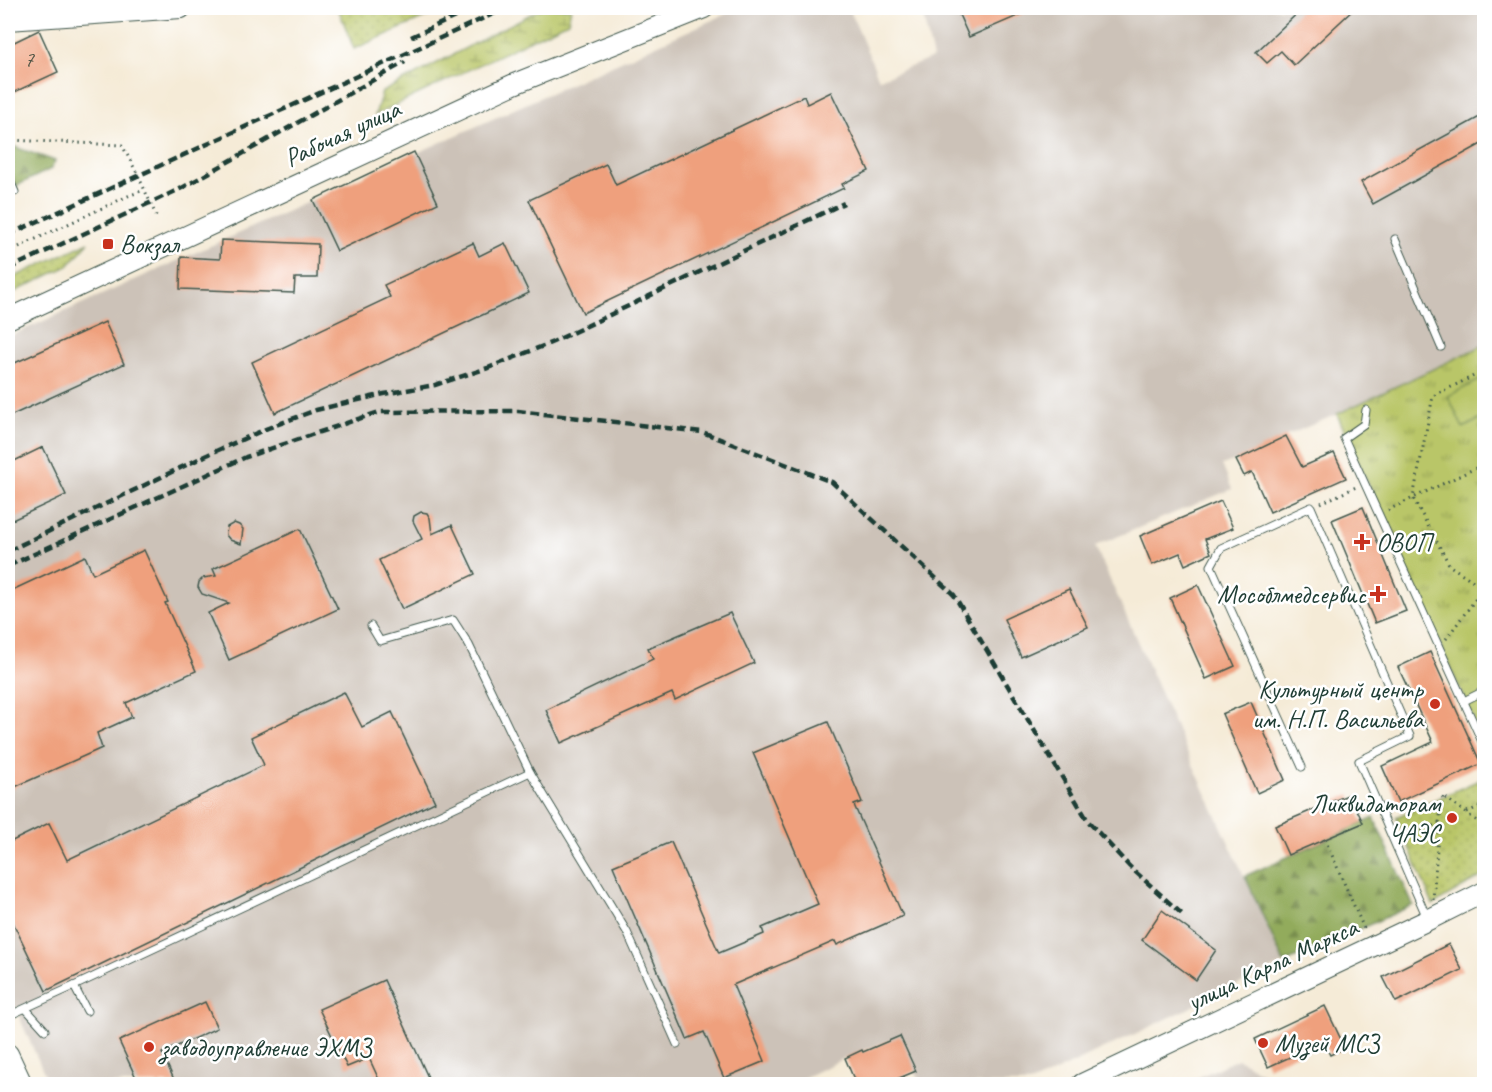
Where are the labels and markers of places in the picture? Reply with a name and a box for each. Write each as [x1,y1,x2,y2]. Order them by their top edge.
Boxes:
place label: Вокзал [120,228,181,261]
marker: Вокзал [101,237,115,251]
place label: ОВОП [1376,526,1435,559]
marker: ОВОП [1353,533,1371,551]
place label: Мособлмедсервис [1217,578,1367,611]
marker: Мособлмедсервис [1371,587,1385,601]
place label: Культурный центр им. Н.П. Васильева [1252,673,1425,736]
marker: Культурный центр им. Н.П. Васильева [1428,697,1442,711]
place label: Ликвидаторам ЧАЭС [1310,787,1442,850]
marker: Ликвидаторам ЧАЭС [1445,811,1459,825]
place label: Музей МСЗ [1275,1027,1380,1061]
place label: заводоуправление ЭХМЗ [158,1031,373,1065]
marker: Музей МСЗ [1256,1036,1270,1050]
marker: заводоуправление ЭХМЗ [142,1040,156,1054]

